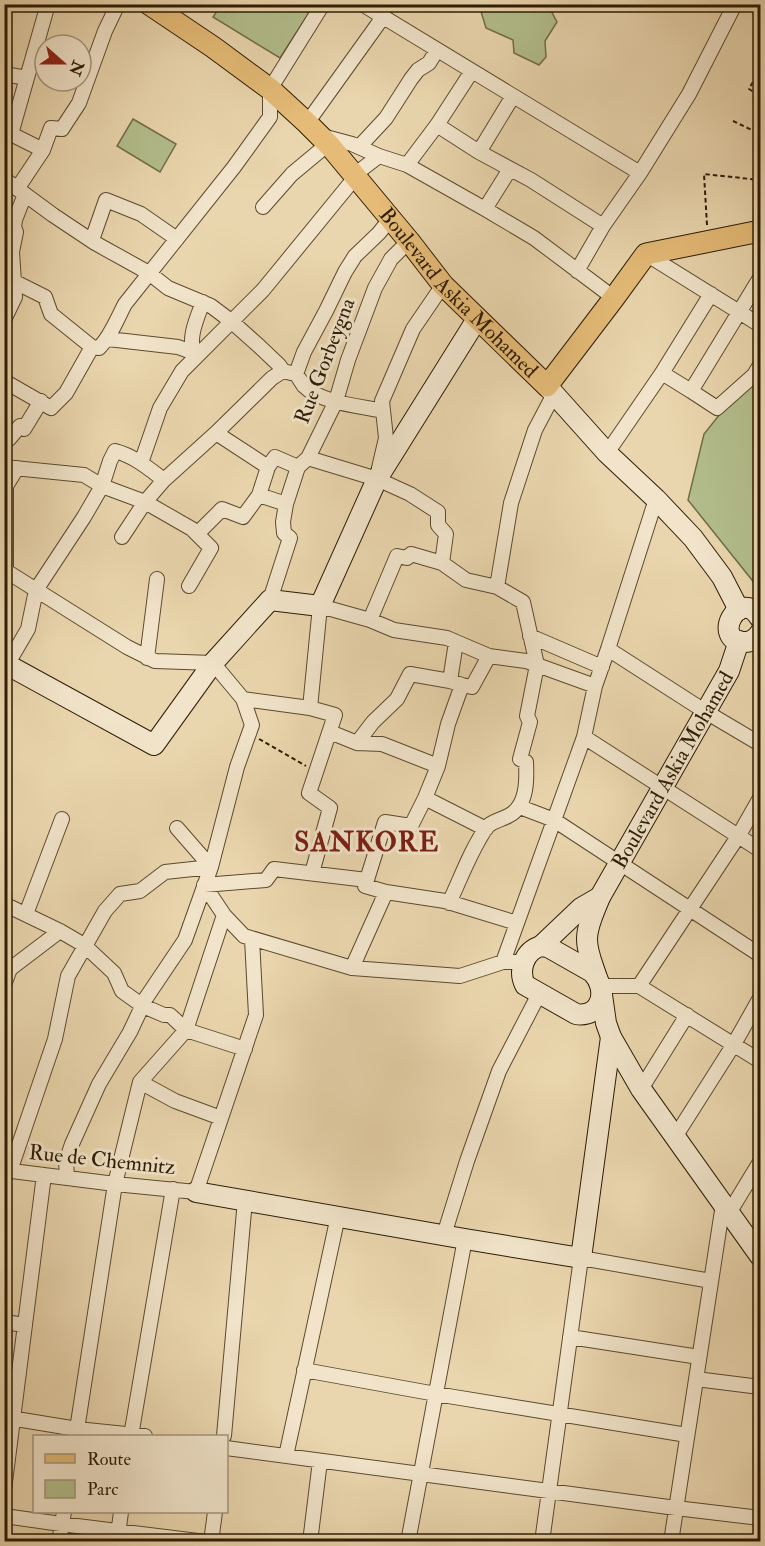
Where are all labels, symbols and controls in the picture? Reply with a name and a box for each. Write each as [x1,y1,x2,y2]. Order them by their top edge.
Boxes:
north arrow [33,33,93,93]
text: N [64,57,88,79]
street label: Boulevard Askia Mohamed [373,202,545,384]
street label: Rue Gorbeygna [289,294,361,428]
street label: Boulevard Askia Mohamed [606,666,740,873]
district label: SANKORE [294,826,440,859]
street label: Rue de Chemnitz [27,1139,177,1181]
legend [33,1435,228,1513]
text: Route [87,1448,131,1471]
text: Parc [87,1478,118,1501]

